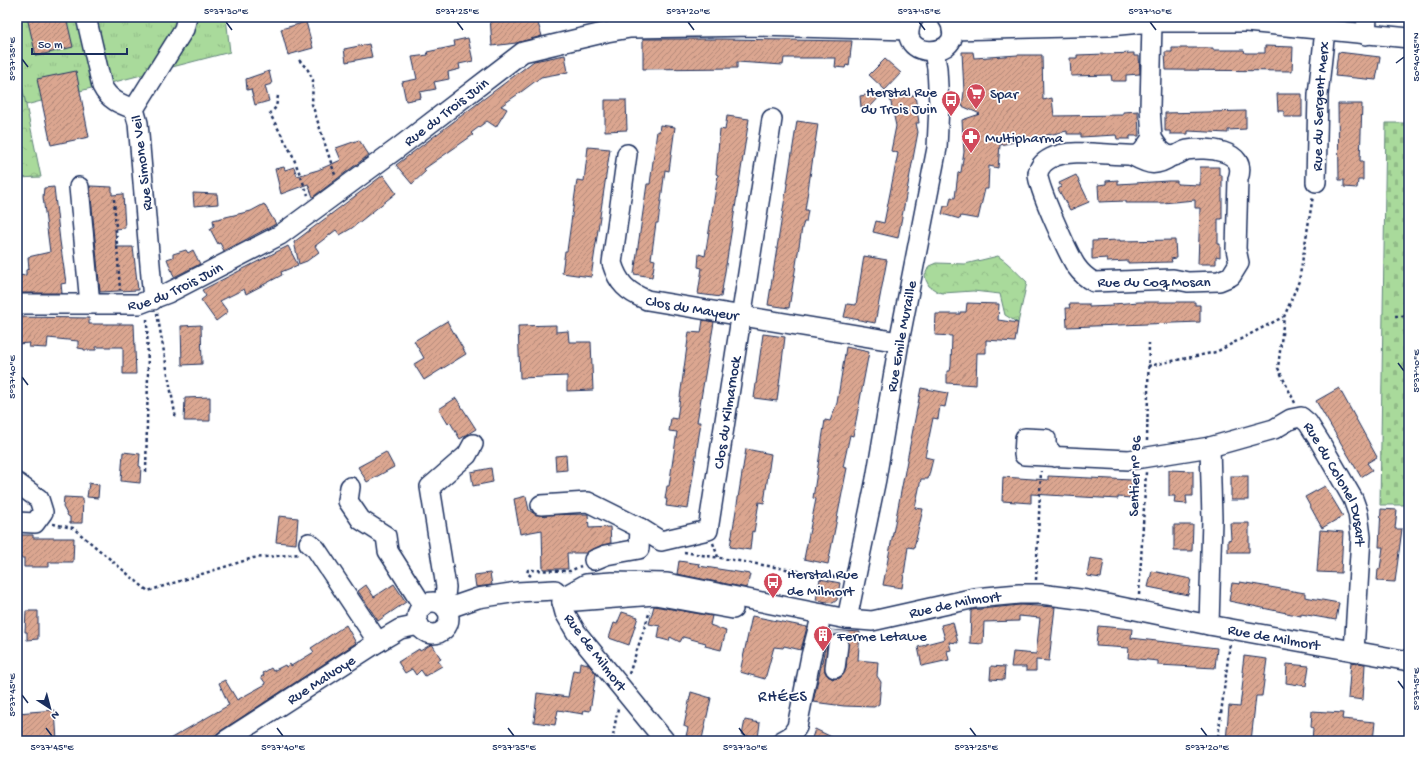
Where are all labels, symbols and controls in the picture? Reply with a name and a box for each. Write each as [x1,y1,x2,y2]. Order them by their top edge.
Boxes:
text: 5°37'30"E [204,6,249,18]
text: 5°37'25"E [435,6,479,18]
text: 5°37'20"E [666,6,711,18]
text: 5°37'15"E [898,6,941,18]
text: 5°37'10"E [1129,6,1172,18]
scale bar [32,30,127,56]
text: 50°40'45"N [1411,32,1423,82]
text: 5°37'35"E [7,36,19,81]
text: 50 m [38,39,63,53]
street label: Rue du Sergent Merx [1309,40,1335,171]
street label: Rue du Trois Juin [401,75,493,151]
supermarket icon: Spar [965,82,987,110]
place label: Herstal Rue du Trois Juin [861,84,937,119]
place label: Spar [990,86,1020,104]
bus stop icon: Herstal Rue du Trois Juin [940,89,962,117]
street label: Rue Simone Veil [128,114,158,211]
pharmacy icon: Multipharma [960,126,982,154]
place label: Multipharma [985,130,1064,148]
street label: Rue du Trois Juin [128,259,226,315]
street label: Rue du Coq Mosan [1097,274,1211,292]
street label: Rue Emile Muraille [884,279,922,393]
street label: Clos du Mayeur [644,293,741,326]
text: 5°37'10"E [1411,349,1423,392]
text: 5°37'40"E [7,354,19,399]
street label: Clos du Kilmarnock [711,354,746,470]
street label: Rue du Colonel Dusart [1299,419,1368,548]
street label: Sentier n° 86 [1126,435,1146,517]
place label: Herstal Rue de Milmort [787,566,858,601]
bus stop icon: Herstal Rue de Milmort [762,571,784,599]
street label: Rue de Milmort [908,589,1004,623]
street label: Rue de Milmort [559,611,631,697]
street label: Rue de Milmort [1226,622,1323,656]
building icon: Ferme Letawe [812,624,834,652]
place label: Ferme Letawe [836,628,927,646]
street label: Rue Malvoye [284,652,360,709]
text: 5°37'15"E [1411,667,1423,710]
text: 5°37'45"E [7,673,19,717]
north arrow [30,688,70,728]
district label: RHÉES [758,689,808,708]
text: N [48,708,61,721]
text: 5°37'45"E [30,742,74,754]
text: 5°37'40"E [261,742,306,754]
text: 5°37'35"E [492,742,537,754]
text: 5°37'30"E [723,742,768,754]
text: 5°37'25"E [954,742,998,754]
text: 5°37'20"E [1185,742,1230,754]

